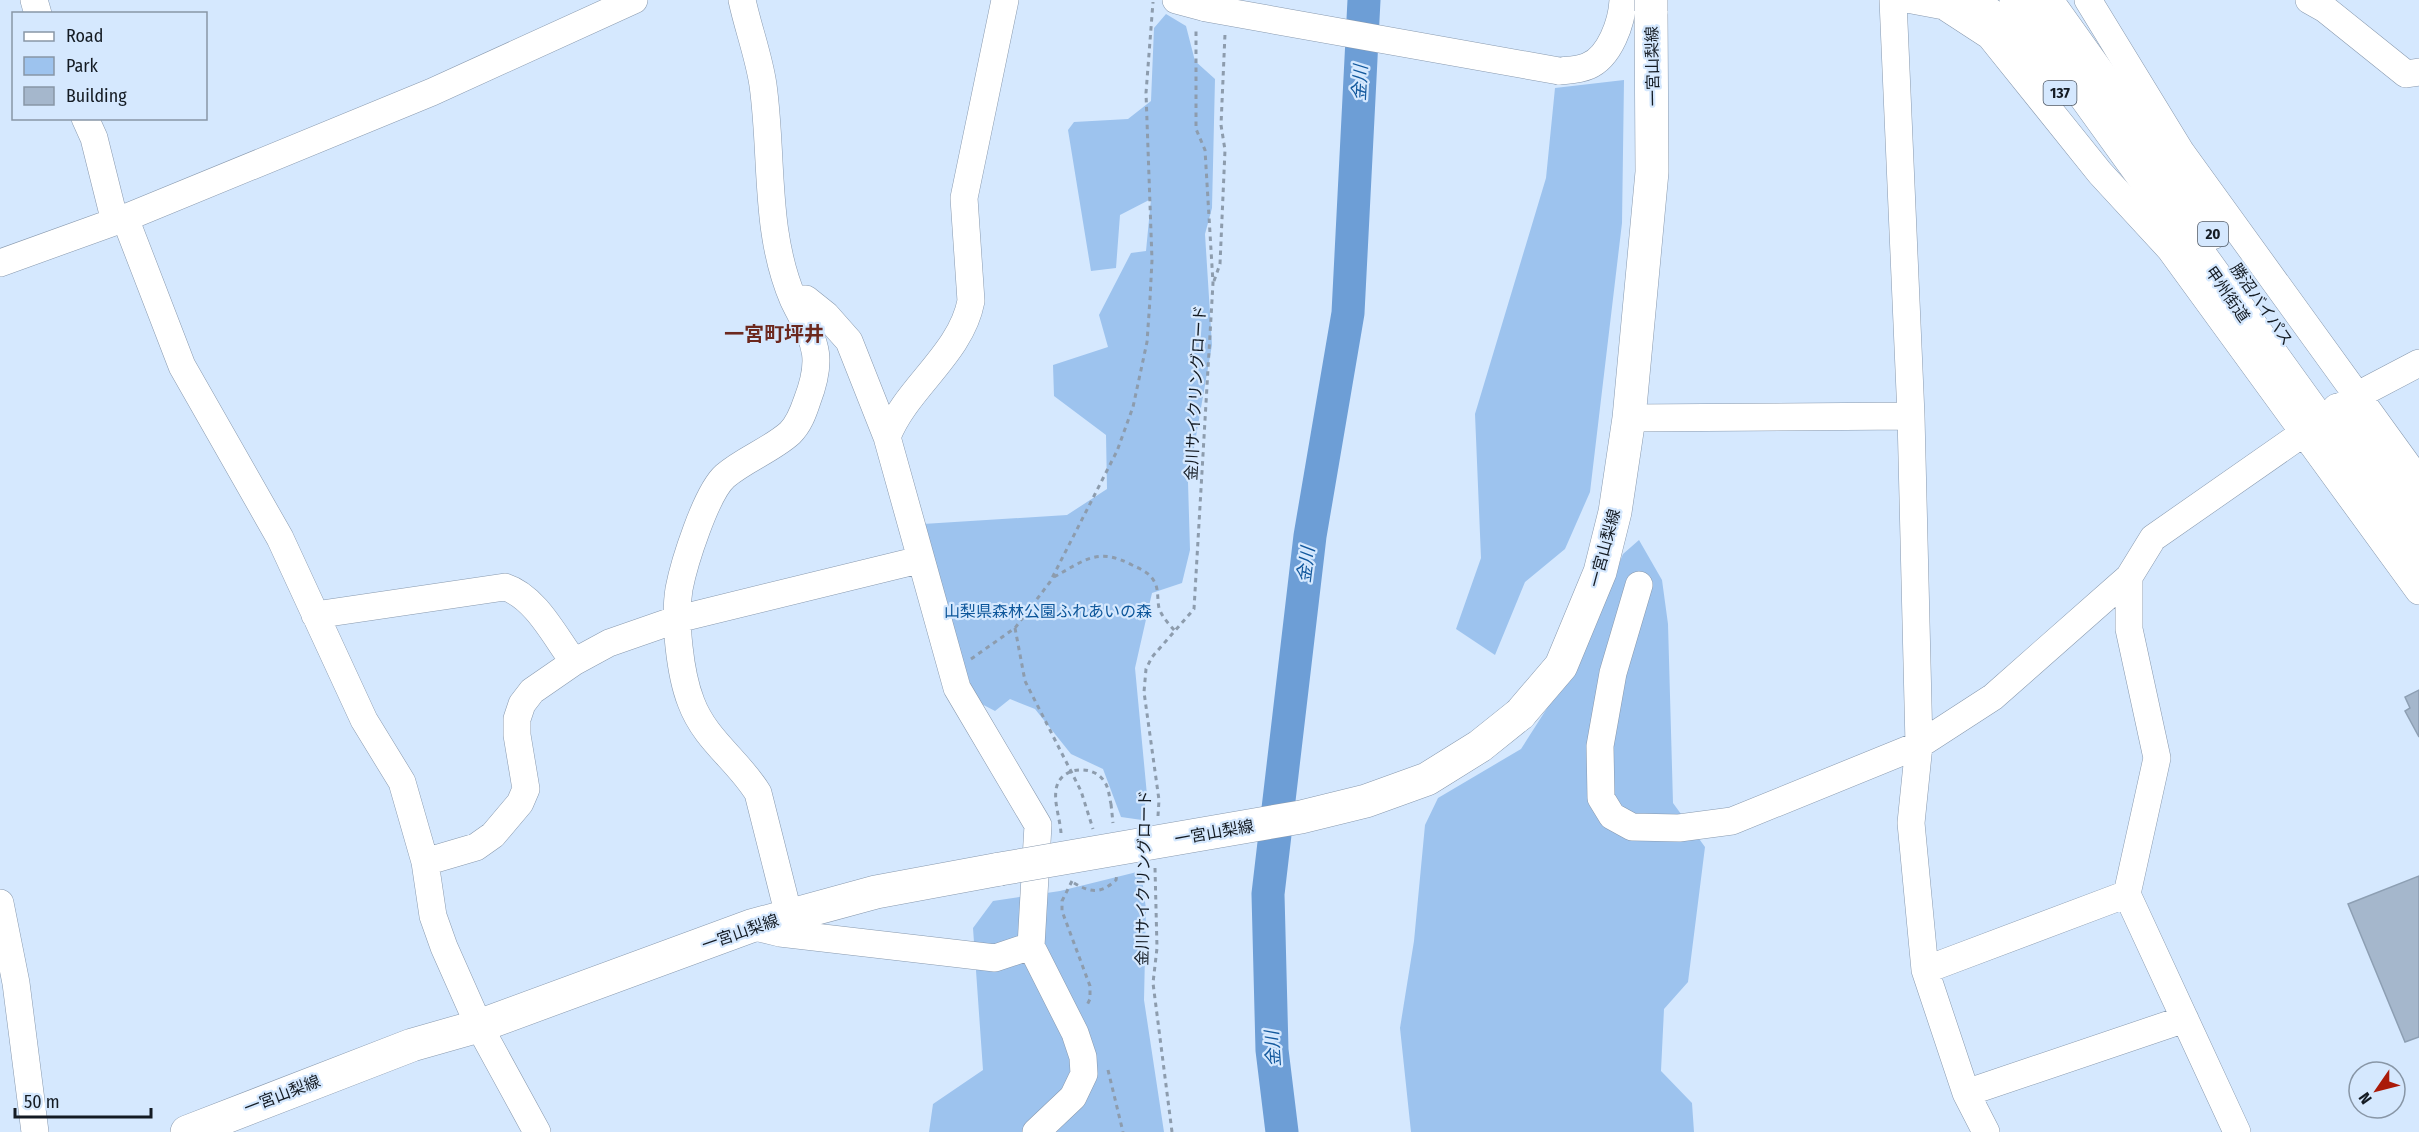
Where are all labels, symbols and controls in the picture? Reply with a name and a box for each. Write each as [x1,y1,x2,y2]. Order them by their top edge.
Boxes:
legend [12,12,207,120]
text: Road [66,25,103,47]
street label: 一宮山梨線 [1642,26,1663,106]
text: Park [66,55,99,77]
water label: 金川 [1348,62,1372,102]
road number: 137 [2044,81,2076,105]
text: Building [66,85,127,107]
road number: 20 [2198,222,2228,246]
street label: 勝沼バイパス [2226,260,2297,349]
street label: 甲州街道 [2201,263,2254,326]
street label: 金川サイクリングロード [1181,305,1210,481]
district label: 一宮町坪井 [724,322,824,346]
street label: 一宮山梨線 [1585,507,1624,589]
water label: 金川 [1293,544,1319,584]
park label: 山梨県森林公園ふれあいの森 [944,602,1152,621]
street label: 金川サイクリングロード [1132,790,1155,966]
street label: 一宮山梨線 [1173,816,1255,849]
street label: 一宮山梨線 [699,910,781,954]
water label: 金川 [1261,1028,1285,1068]
north arrow [2347,1060,2407,1120]
street label: 一宮山梨線 [241,1071,323,1118]
scale bar [15,1081,152,1119]
text: N [2355,1089,2376,1108]
text: 50 m [24,1091,60,1113]

